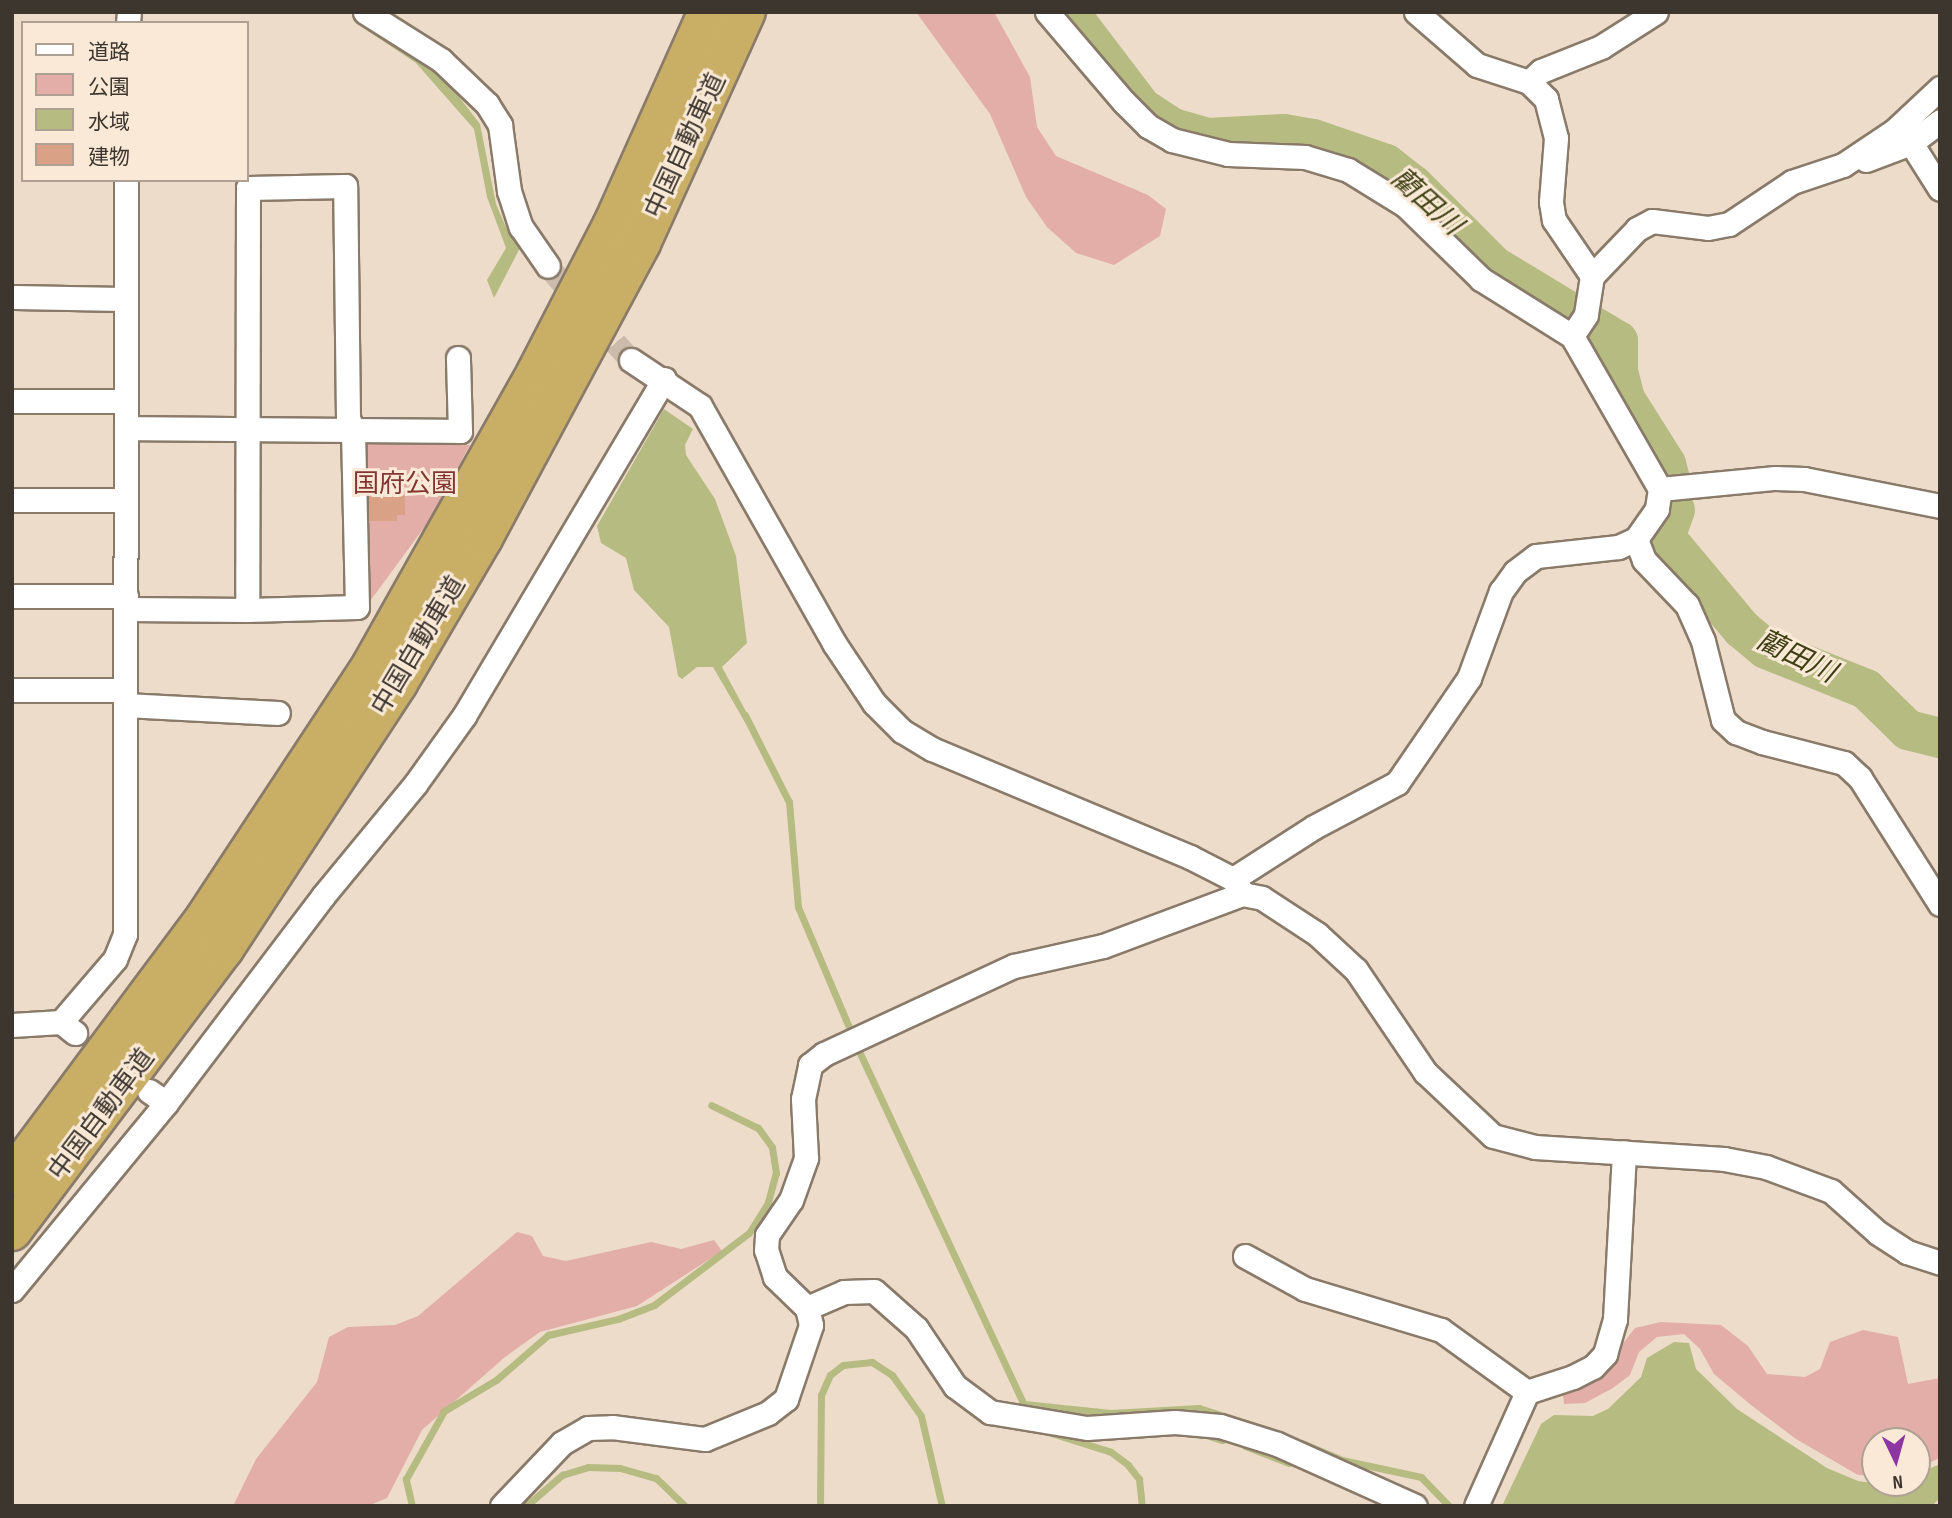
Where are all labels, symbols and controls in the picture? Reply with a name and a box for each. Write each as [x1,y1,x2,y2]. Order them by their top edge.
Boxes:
legend [21,21,248,182]
text: 道路 [88,40,130,65]
street label: 中国自動車道 [639,69,733,223]
text: 公園 [88,75,130,100]
text: 水域 [88,110,130,135]
text: 建物 [88,145,130,170]
water label: 藺田川 [1384,161,1468,243]
park label: 国府公園 [353,469,457,501]
street label: 中国自動車道 [365,571,473,721]
water label: 藺田川 [1751,623,1841,691]
street label: 中国自動車道 [43,1043,161,1187]
north arrow [1861,1427,1931,1497]
text: N [1892,1470,1904,1493]

